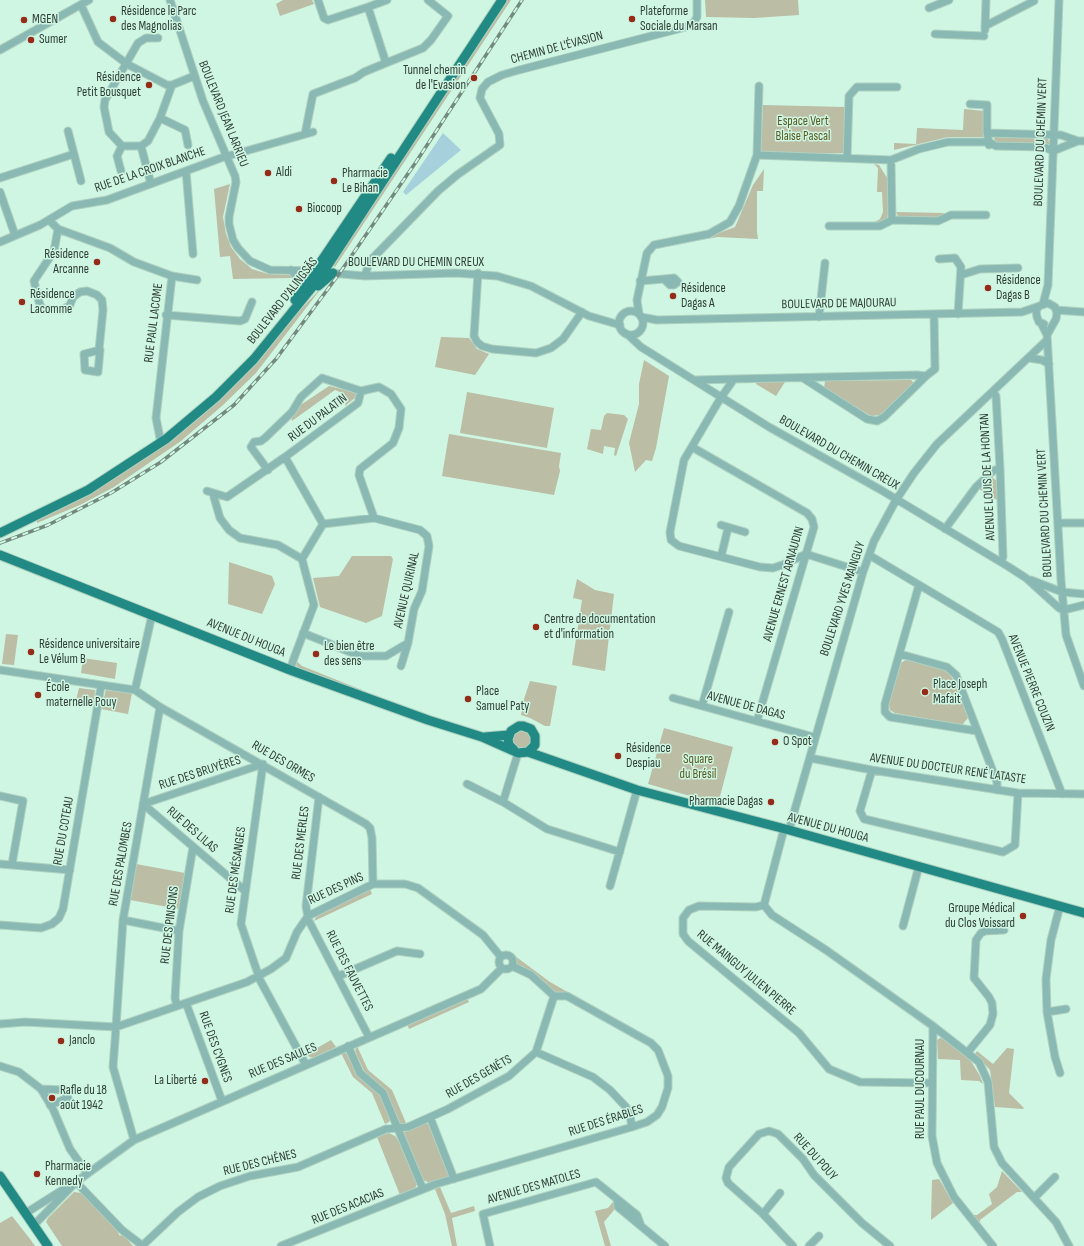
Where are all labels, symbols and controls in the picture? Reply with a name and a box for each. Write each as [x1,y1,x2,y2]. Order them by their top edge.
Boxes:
place label: Résidence le Parc des Magnolias [121,4,197,35]
place label: Plateforme Sociale du Marsan [640,4,718,35]
place label: MGEN [32,12,58,28]
marker: Résidence le Parc des Magnolias [108,14,118,24]
marker: Plateforme Sociale du Marsan [627,14,637,24]
marker: MGEN [19,15,29,25]
street label: CHEMIN DE L'ÉVASION [509,28,605,68]
place label: Sumer [39,32,67,48]
marker: Sumer [26,35,36,45]
street label: BOULEVARD JEAN LARRIEU [195,58,251,170]
place label: Tunnel chemin de l'Evasion [403,63,466,94]
place label: Résidence Petit Bousquet [77,70,141,101]
marker: Tunnel chemin de l'Evasion [469,73,479,83]
street label: BOULEVARD DU CHEMIN VERT [1031,77,1051,207]
marker: Résidence Petit Bousquet [144,80,154,90]
park label: Espace Vert Blaise Pascal [775,114,831,145]
street label: RUE DE LA CROIX BLANCHE [93,144,207,196]
place label: Aldi [276,165,292,181]
place label: Pharmacie Le Bihan [342,166,388,197]
marker: Aldi [263,168,273,178]
marker: Pharmacie Le Bihan [329,176,339,186]
place label: Biocoop [307,201,342,217]
marker: Biocoop [294,204,304,214]
place label: Résidence Arcanne [44,247,89,278]
street label: BOULEVARD D'ALINGSÄS [244,255,322,347]
street label: BOULEVARD DU CHEMIN CREUX [348,255,484,271]
marker: Résidence Arcanne [92,257,102,267]
place label: Résidence Dagas B [996,273,1041,304]
place label: Résidence Dagas A [681,281,726,312]
street label: RUE PAUL LACOME [141,282,167,364]
marker: Résidence Dagas B [983,283,993,293]
place label: Résidence Lacomme [30,287,75,318]
marker: Résidence Dagas A [668,291,678,301]
street label: BOULEVARD DE MAJOURAU [781,295,897,313]
marker: Résidence Lacomme [17,297,27,307]
street label: RUE DU PALATIN [285,391,351,445]
street label: BOULEVARD DU CHEMIN CREUX [776,412,902,494]
street label: AVENUE LOUIS DE LA HONTAN [977,413,999,541]
street label: BOULEVARD DU CHEMIN VERT [1034,448,1056,578]
street label: AVENUE ERNEST ARNAUDIN [760,525,808,643]
street label: BOULEVARD YVES MAINGUY [817,540,869,658]
street label: AVENUE QUIRINAL [391,550,423,630]
place label: Centre de documentation et d'information [544,612,655,643]
street label: AVENUE DU HOUGA [204,615,288,661]
marker: Centre de documentation et d'information [531,622,541,632]
street label: AVENUE PIERRE COUZIN [1004,632,1058,734]
place label: Résidence universitaire Le Vélum B [39,637,140,668]
place label: Le bien être des sens [324,639,375,670]
marker: Résidence universitaire Le Vélum B [26,647,36,657]
marker: Le bien être des sens [311,649,321,659]
place label: Place Joseph Mafait [933,677,987,708]
place label: École maternelle Pouy [46,680,116,711]
place label: Place Samuel Paty [476,684,529,715]
marker: Place Joseph Mafait [920,687,930,697]
street label: AVENUE DE DAGAS [705,688,787,724]
marker: École maternelle Pouy [33,690,43,700]
marker: Place Samuel Paty [463,694,473,704]
place label: O Spot [783,734,812,750]
marker: O Spot [770,737,780,747]
street label: RUE DES ORMES [249,738,317,786]
place label: Résidence Despiau [626,741,671,772]
street label: AVENUE DU DOCTEUR RENÉ LATASTE [869,750,1027,788]
marker: Résidence Despiau [613,751,623,761]
street label: RUE DES BRUYÈRES [157,752,243,794]
park label: Square du Brésil [680,752,716,783]
place label: Pharmacie Dagas [689,794,763,810]
street label: RUE DU COTEAU [50,795,78,867]
marker: Pharmacie Dagas [766,797,776,807]
street label: RUE DES LILAS [163,804,221,856]
street label: RUE DES MERLES [289,805,313,881]
street label: AVENUE DU HOUGA [786,810,870,846]
street label: RUE DES PALOMBES [106,821,136,907]
street label: RUE DES MÉSANGES [222,826,250,914]
street label: RUE DES PINS [306,869,366,909]
street label: RUE DES PINSONS [158,885,182,965]
place label: Groupe Médical du Clos Voissard [945,901,1015,932]
marker: Groupe Médical du Clos Voissard [1018,911,1028,921]
street label: RUE MAINGUY JULIEN PIERRE [693,927,799,1019]
street label: RUE DES FAUVETTES [322,928,376,1014]
street label: RUE DES CYGNES [195,1009,235,1085]
place label: Janclo [69,1033,95,1049]
marker: Janclo [56,1036,66,1046]
street label: RUE PAUL DUCOURNAU [913,1039,929,1139]
street label: RUE DES SAULES [247,1040,319,1082]
street label: RUE DES GENÊTS [443,1052,515,1102]
place label: La Liberté [154,1073,197,1089]
marker: La Liberté [200,1076,210,1086]
place label: Rafle du 18 août 1942 [60,1083,107,1114]
marker: Rafle du 18 août 1942 [47,1093,57,1103]
street label: RUE DES ÉRABLES [567,1102,645,1140]
street label: RUE DU POUY [790,1130,840,1184]
street label: RUE DES CHÊNES [222,1146,298,1180]
place label: Pharmacie Kennedy [45,1159,91,1190]
street label: AVENUE DES MATOLES [486,1166,582,1208]
marker: Pharmacie Kennedy [32,1169,42,1179]
street label: RUE DES ACACIAS [310,1185,386,1229]

